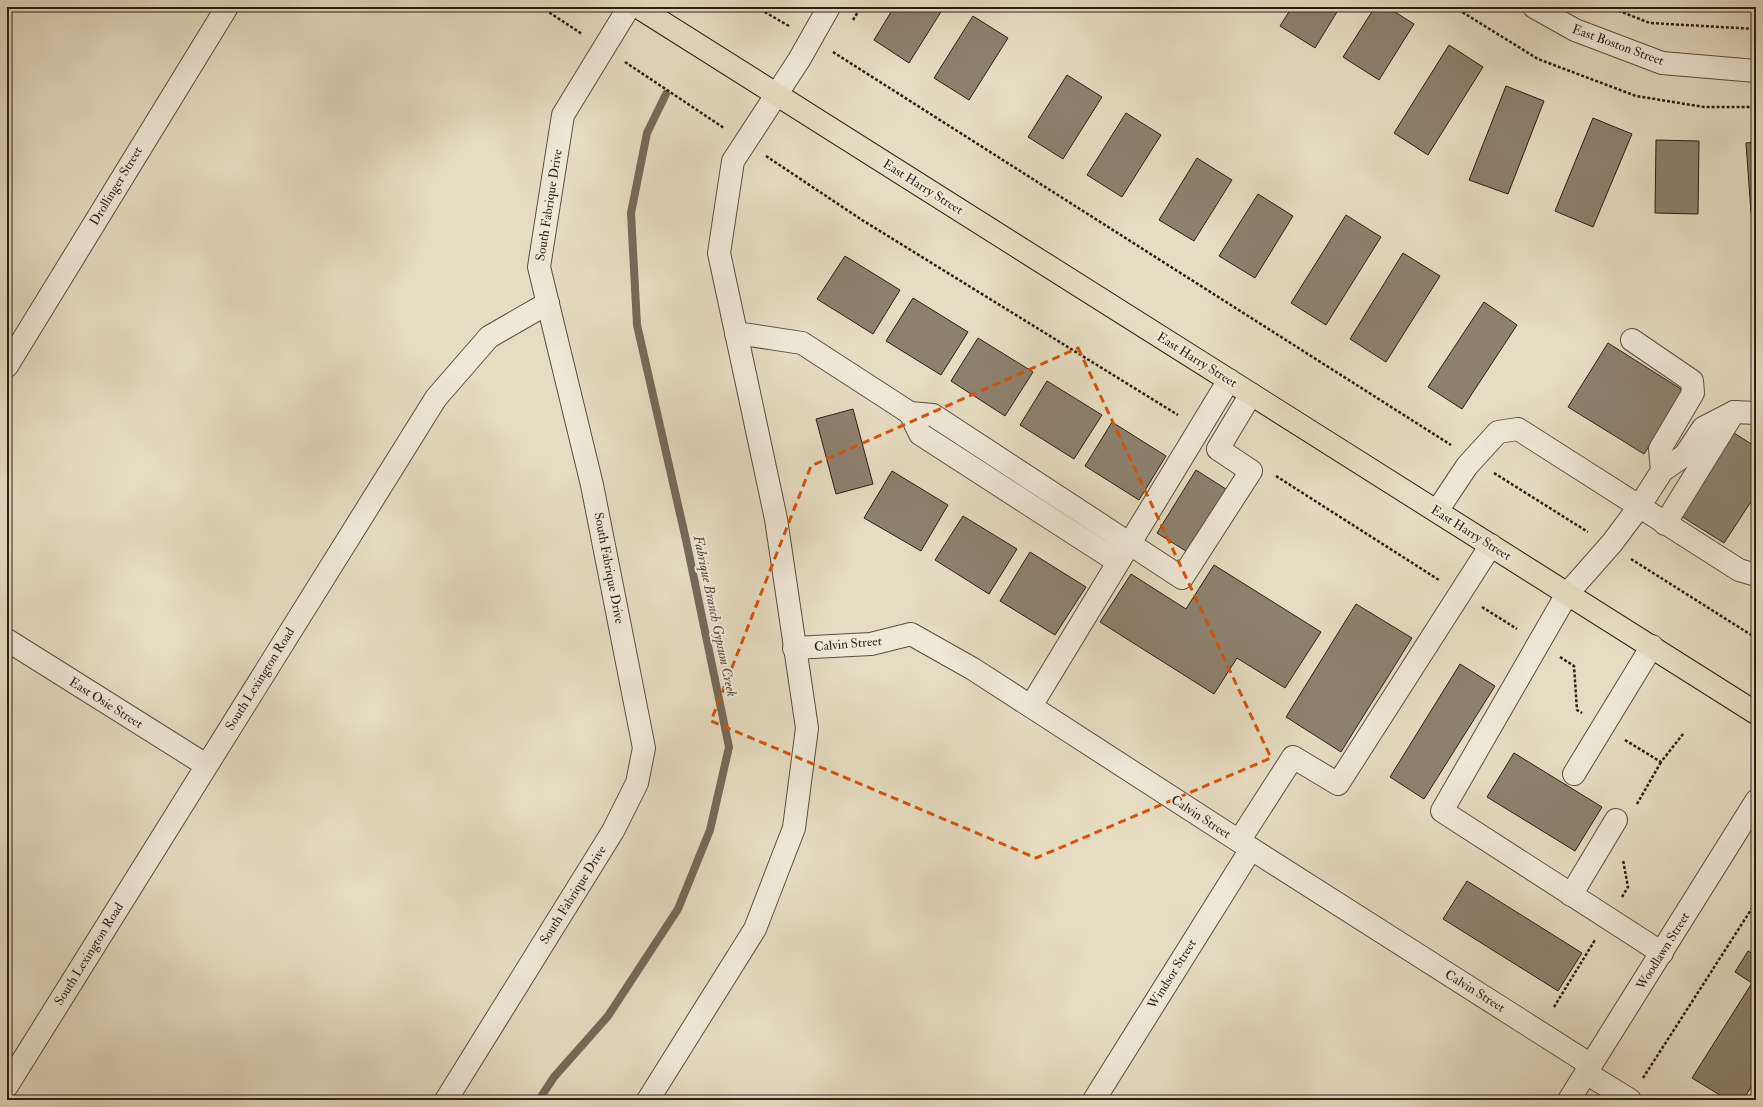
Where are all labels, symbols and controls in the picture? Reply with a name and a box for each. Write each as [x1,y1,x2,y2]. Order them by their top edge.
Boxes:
street label: East Boston Street [1570,21,1666,69]
street label: Drollinger Street [86,144,146,228]
street label: South Fabrique Drive [532,147,566,262]
street label: East Harry Street [879,156,966,219]
street label: East Harry Street [1153,329,1240,392]
street label: East Harry Street [1427,502,1514,565]
street label: South Fabrique Drive [590,511,628,626]
water label: Fabrique Branch Gypsum Creek [689,533,740,699]
street label: South Lexington Road [222,624,298,733]
street label: Calvin Street [813,633,883,655]
street label: East Osie Street [66,674,146,732]
street label: Calvin Street [1168,792,1234,842]
street label: South Fabrique Drive [536,842,610,947]
street label: South Lexington Road [51,899,127,1008]
street label: Woodlawn Street [1632,909,1693,994]
street label: Windsor Street [1144,936,1200,1013]
street label: Calvin Street [1442,966,1508,1016]

